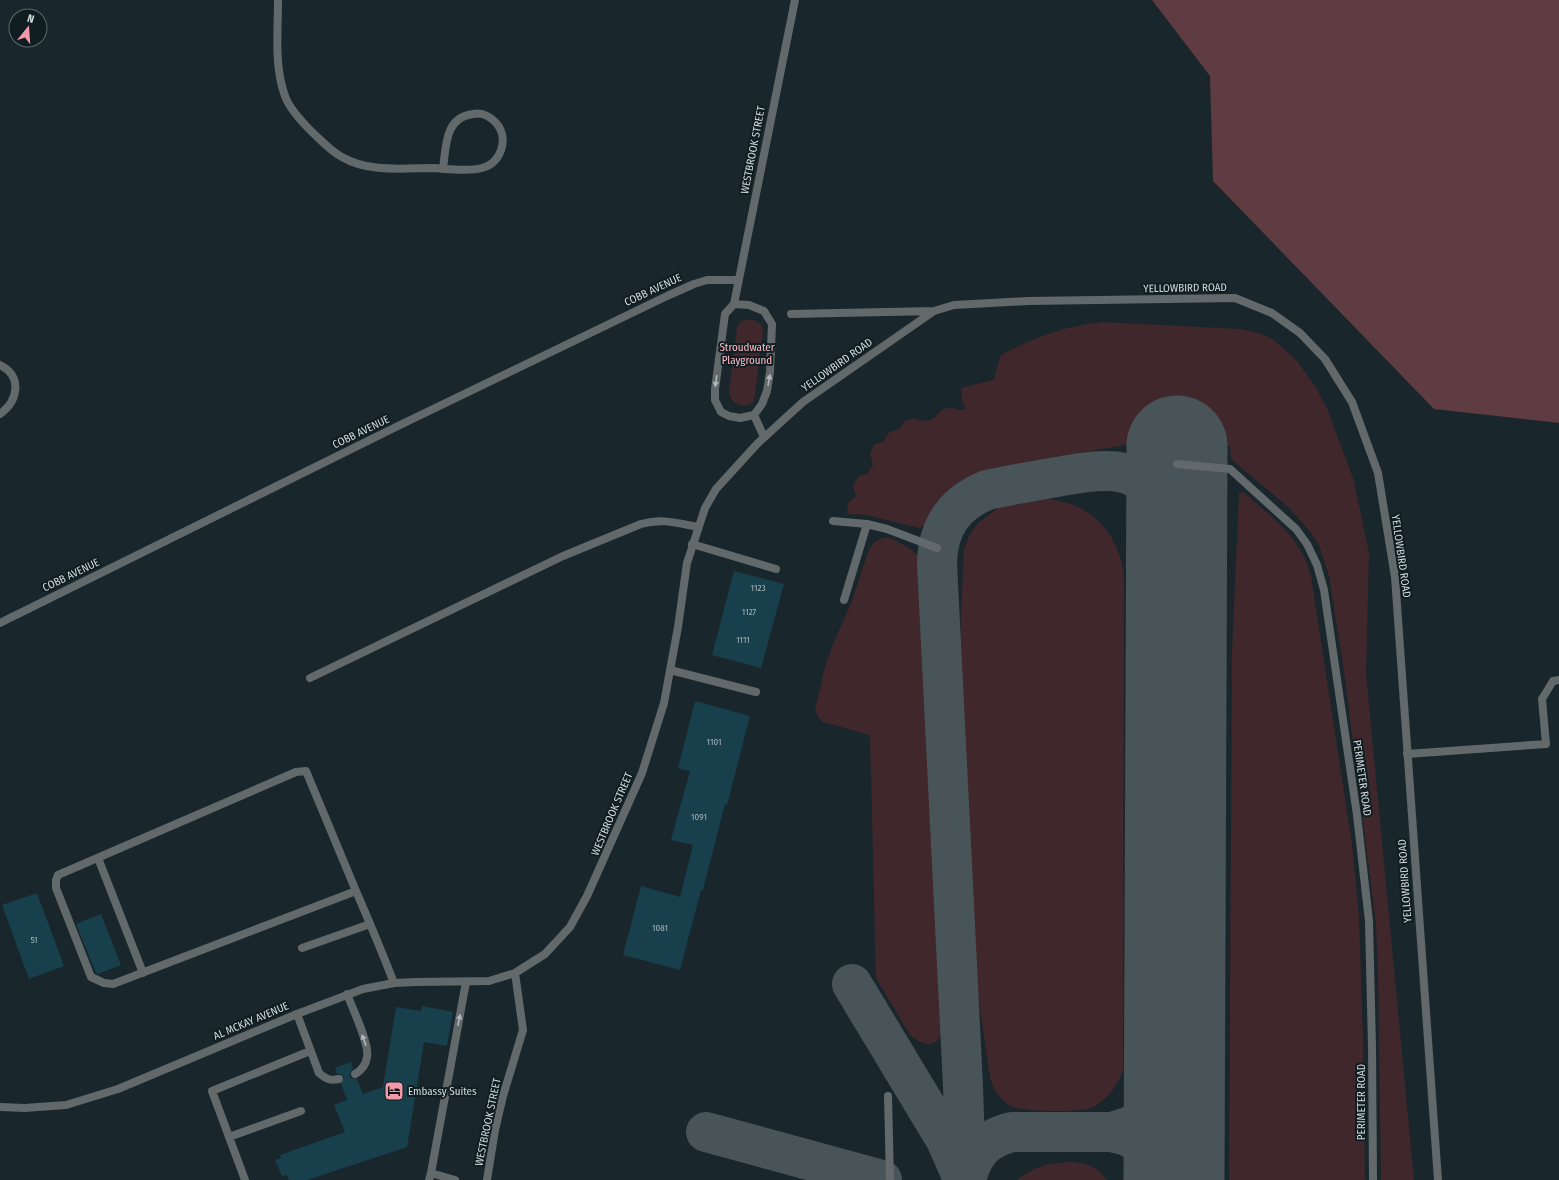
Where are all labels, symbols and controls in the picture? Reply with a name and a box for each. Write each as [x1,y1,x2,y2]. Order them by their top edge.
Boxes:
north arrow [8,8,48,48]
text: N [26,12,36,26]
street label: WESTBROOK STREET [738,104,768,195]
street label: COBB AVENUE [622,271,684,309]
street label: YELLOWBIRD ROAD [1143,281,1227,295]
street label: YELLOWBIRD ROAD [799,336,875,394]
park label: Stroudwater Playground [719,341,775,367]
one-way arrow [766,374,772,386]
one-way arrow [713,375,719,387]
street label: COBB AVENUE [330,413,392,451]
street label: YELLOWBIRD ROAD [1389,514,1413,598]
street label: COBB AVENUE [40,556,102,594]
house number: 1123 [751,583,765,593]
house number: 1127 [742,607,757,617]
house number: 1111 [736,635,750,645]
house number: 1101 [707,737,721,747]
street label: PERIMETER ROAD [1350,739,1374,817]
street label: WESTBROOK STREET [589,769,636,858]
house number: 1091 [691,812,707,822]
street label: YELLOWBIRD ROAD [1396,839,1414,923]
house number: 1081 [652,923,668,933]
house number: 51 [30,935,38,945]
street label: AL MCKAY AVENUE [211,999,291,1043]
one-way arrow [456,1013,462,1026]
one-way arrow [361,1034,367,1046]
street label: PERIMETER ROAD [1355,1064,1368,1140]
street label: WESTBROOK STREET [472,1076,504,1167]
hotel icon: Embassy Suites [383,1080,405,1102]
place label: Embassy Suites [408,1085,477,1098]

